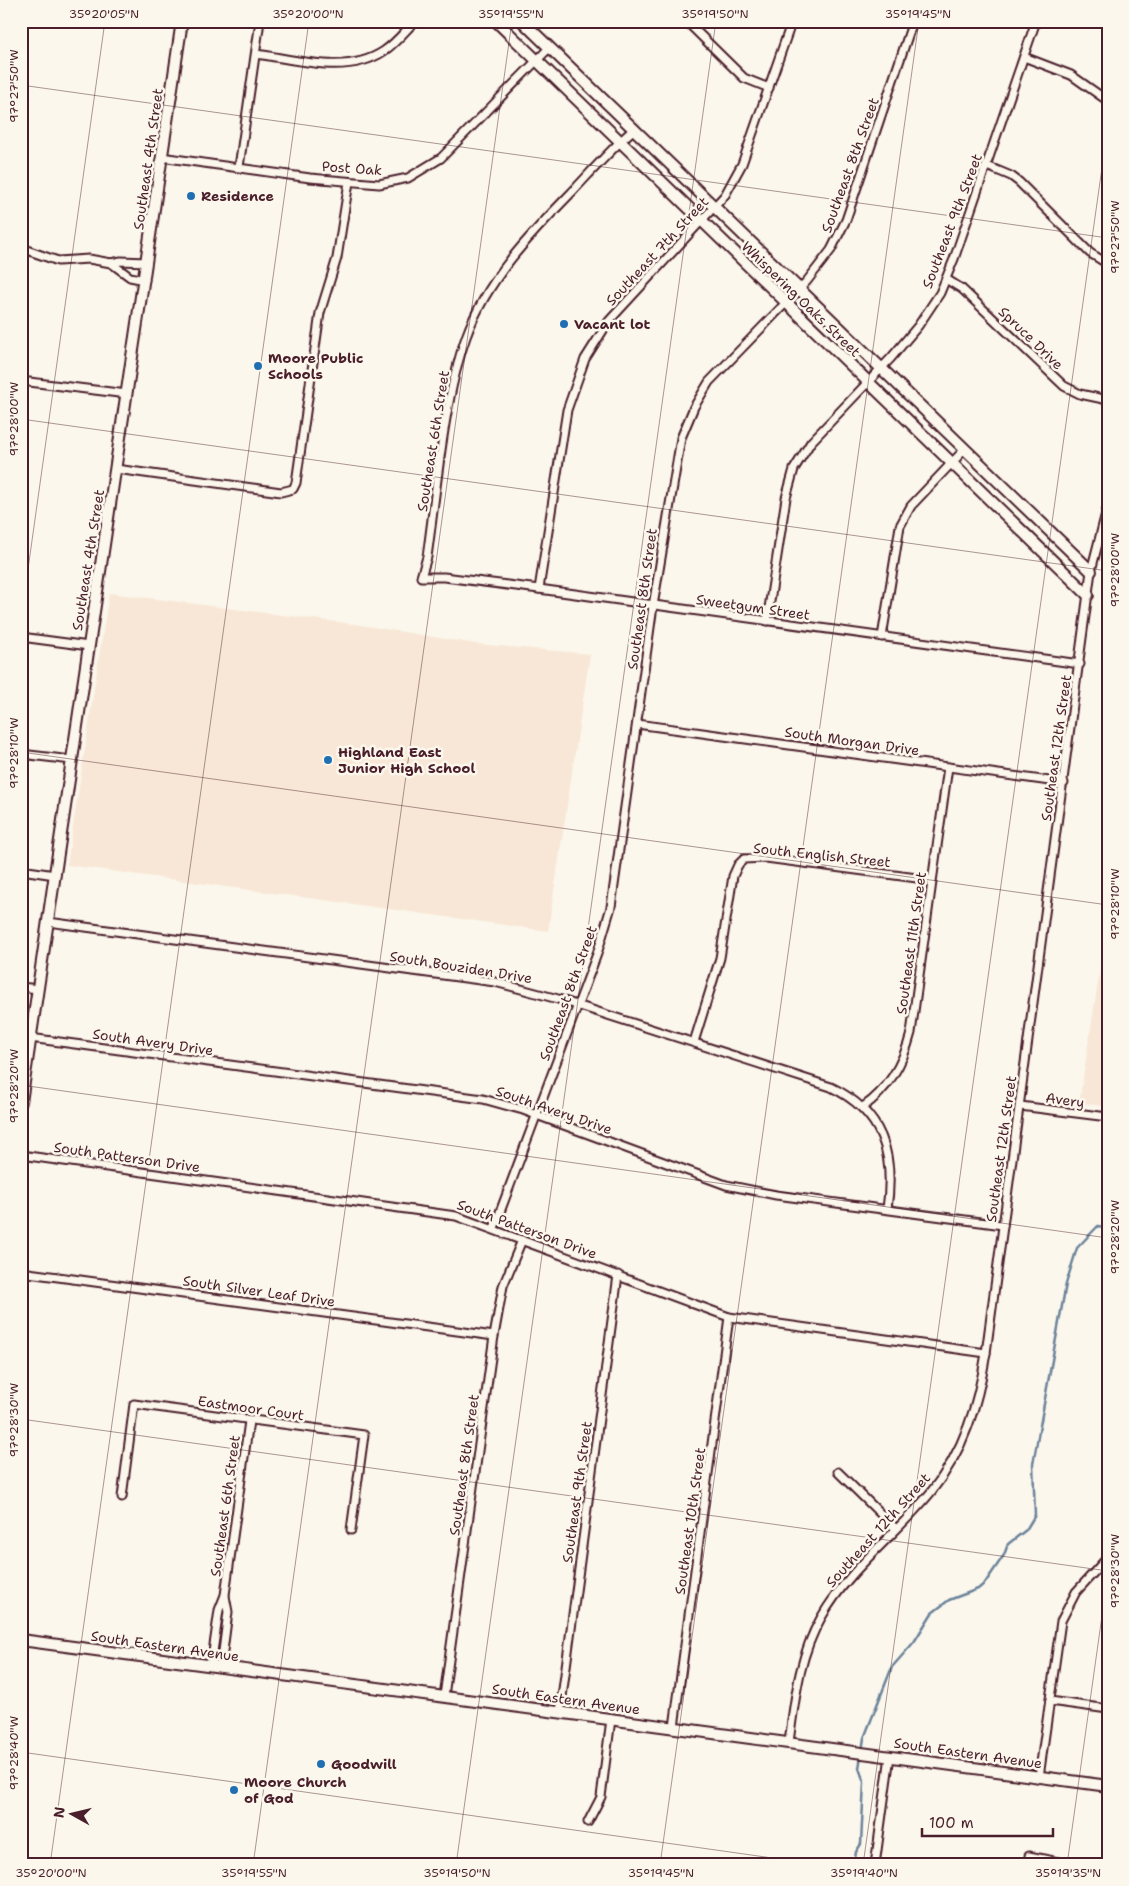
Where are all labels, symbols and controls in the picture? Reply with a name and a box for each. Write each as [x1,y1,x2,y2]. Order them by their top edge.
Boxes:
text: 35°20'05"N [69,6,139,22]
text: 35°20'00"N [272,6,344,22]
text: 35°19'55"N [478,6,544,22]
text: 35°19'50"N [681,6,749,22]
text: 35°19'45"N [885,6,951,22]
text: 97°27'50"W [6,49,22,123]
street label: Southeast 4th Street [129,87,167,231]
street label: Southeast 8th Street [817,95,883,235]
street label: Southeast 9th Street [918,151,986,291]
street label: Post Oak [321,157,383,179]
place label: Residence [201,187,274,205]
marker: Residence [185,190,197,202]
street label: Southeast 7th Street [602,193,712,309]
text: 97°27'50"W [1107,200,1123,274]
street label: Whispering Oaks Street [738,237,864,361]
street label: Spruce Drive [995,303,1067,373]
place label: Vacant lot [574,315,651,333]
marker: Vacant lot [558,318,570,330]
place label: Moore Public Schools [268,349,363,383]
marker: Moore Public Schools [252,360,264,372]
street label: Southeast 6th Street [413,369,453,513]
text: 97°28'00"W [6,382,22,456]
street label: Southeast 4th Street [68,488,108,632]
street label: Southeast 8th Street [623,527,661,671]
text: 97°28'00"W [1107,533,1123,607]
street label: Sweetgum Street [695,590,811,624]
street label: Southeast 12th Street [1037,674,1075,822]
text: 97°28'10"W [6,717,22,789]
street label: South Morgan Drive [783,723,921,759]
place label: Highland East Junior High School [338,743,475,777]
marker: Highland East Junior High School [322,754,334,766]
street label: South English Street [752,839,892,871]
text: 97°28'10"W [1107,868,1123,940]
street label: Southeast 11th Street [892,870,930,1016]
street label: Southeast 8th Street [535,923,601,1063]
street label: South Bouziden Drive [388,947,534,987]
street label: South Avery Drive [91,1025,215,1059]
text: 97°28'20"W [6,1049,22,1123]
street label: Southeast 12th Street [982,1075,1020,1223]
street label: South Avery Drive [493,1082,615,1138]
street label: Avery [1044,1088,1086,1112]
street label: South Patterson Drive [53,1138,201,1176]
street label: South Patterson Drive [455,1195,599,1263]
text: 97°28'20"W [1107,1200,1123,1274]
street label: South Silver Leaf Drive [182,1271,336,1311]
text: 97°28'30"W [6,1383,22,1457]
street label: Eastmoor Court [197,1392,305,1424]
street label: Southeast 8th Street [445,1393,483,1537]
street label: Southeast 9th Street [558,1420,596,1564]
street label: Southeast 6th Street [206,1434,244,1578]
street label: Southeast 10th Street [671,1446,709,1596]
street label: Southeast 12th Street [822,1469,934,1591]
text: 97°28'30"W [1107,1534,1123,1608]
street label: South Eastern Avenue [90,1627,240,1665]
street label: South Eastern Avenue [491,1680,641,1718]
text: 97°28'40"W [6,1716,22,1790]
street label: South Eastern Avenue [893,1734,1043,1772]
place label: Goodwill [331,1755,397,1773]
marker: Goodwill [315,1758,327,1770]
place label: Moore Church of God [244,1773,347,1807]
marker: Moore Church of God [228,1784,240,1796]
north arrow [48,1788,98,1838]
text: N [49,1805,69,1819]
scale bar [922,1806,1053,1838]
text: 100 m [929,1813,974,1833]
text: 35°20'00"N [15,1865,87,1881]
text: 35°19'55"N [221,1865,287,1881]
text: 35°19'50"N [423,1865,491,1881]
text: 35°19'45"N [628,1865,694,1881]
text: 35°19'40"N [830,1865,898,1881]
text: 35°19'35"N [1035,1865,1101,1881]

